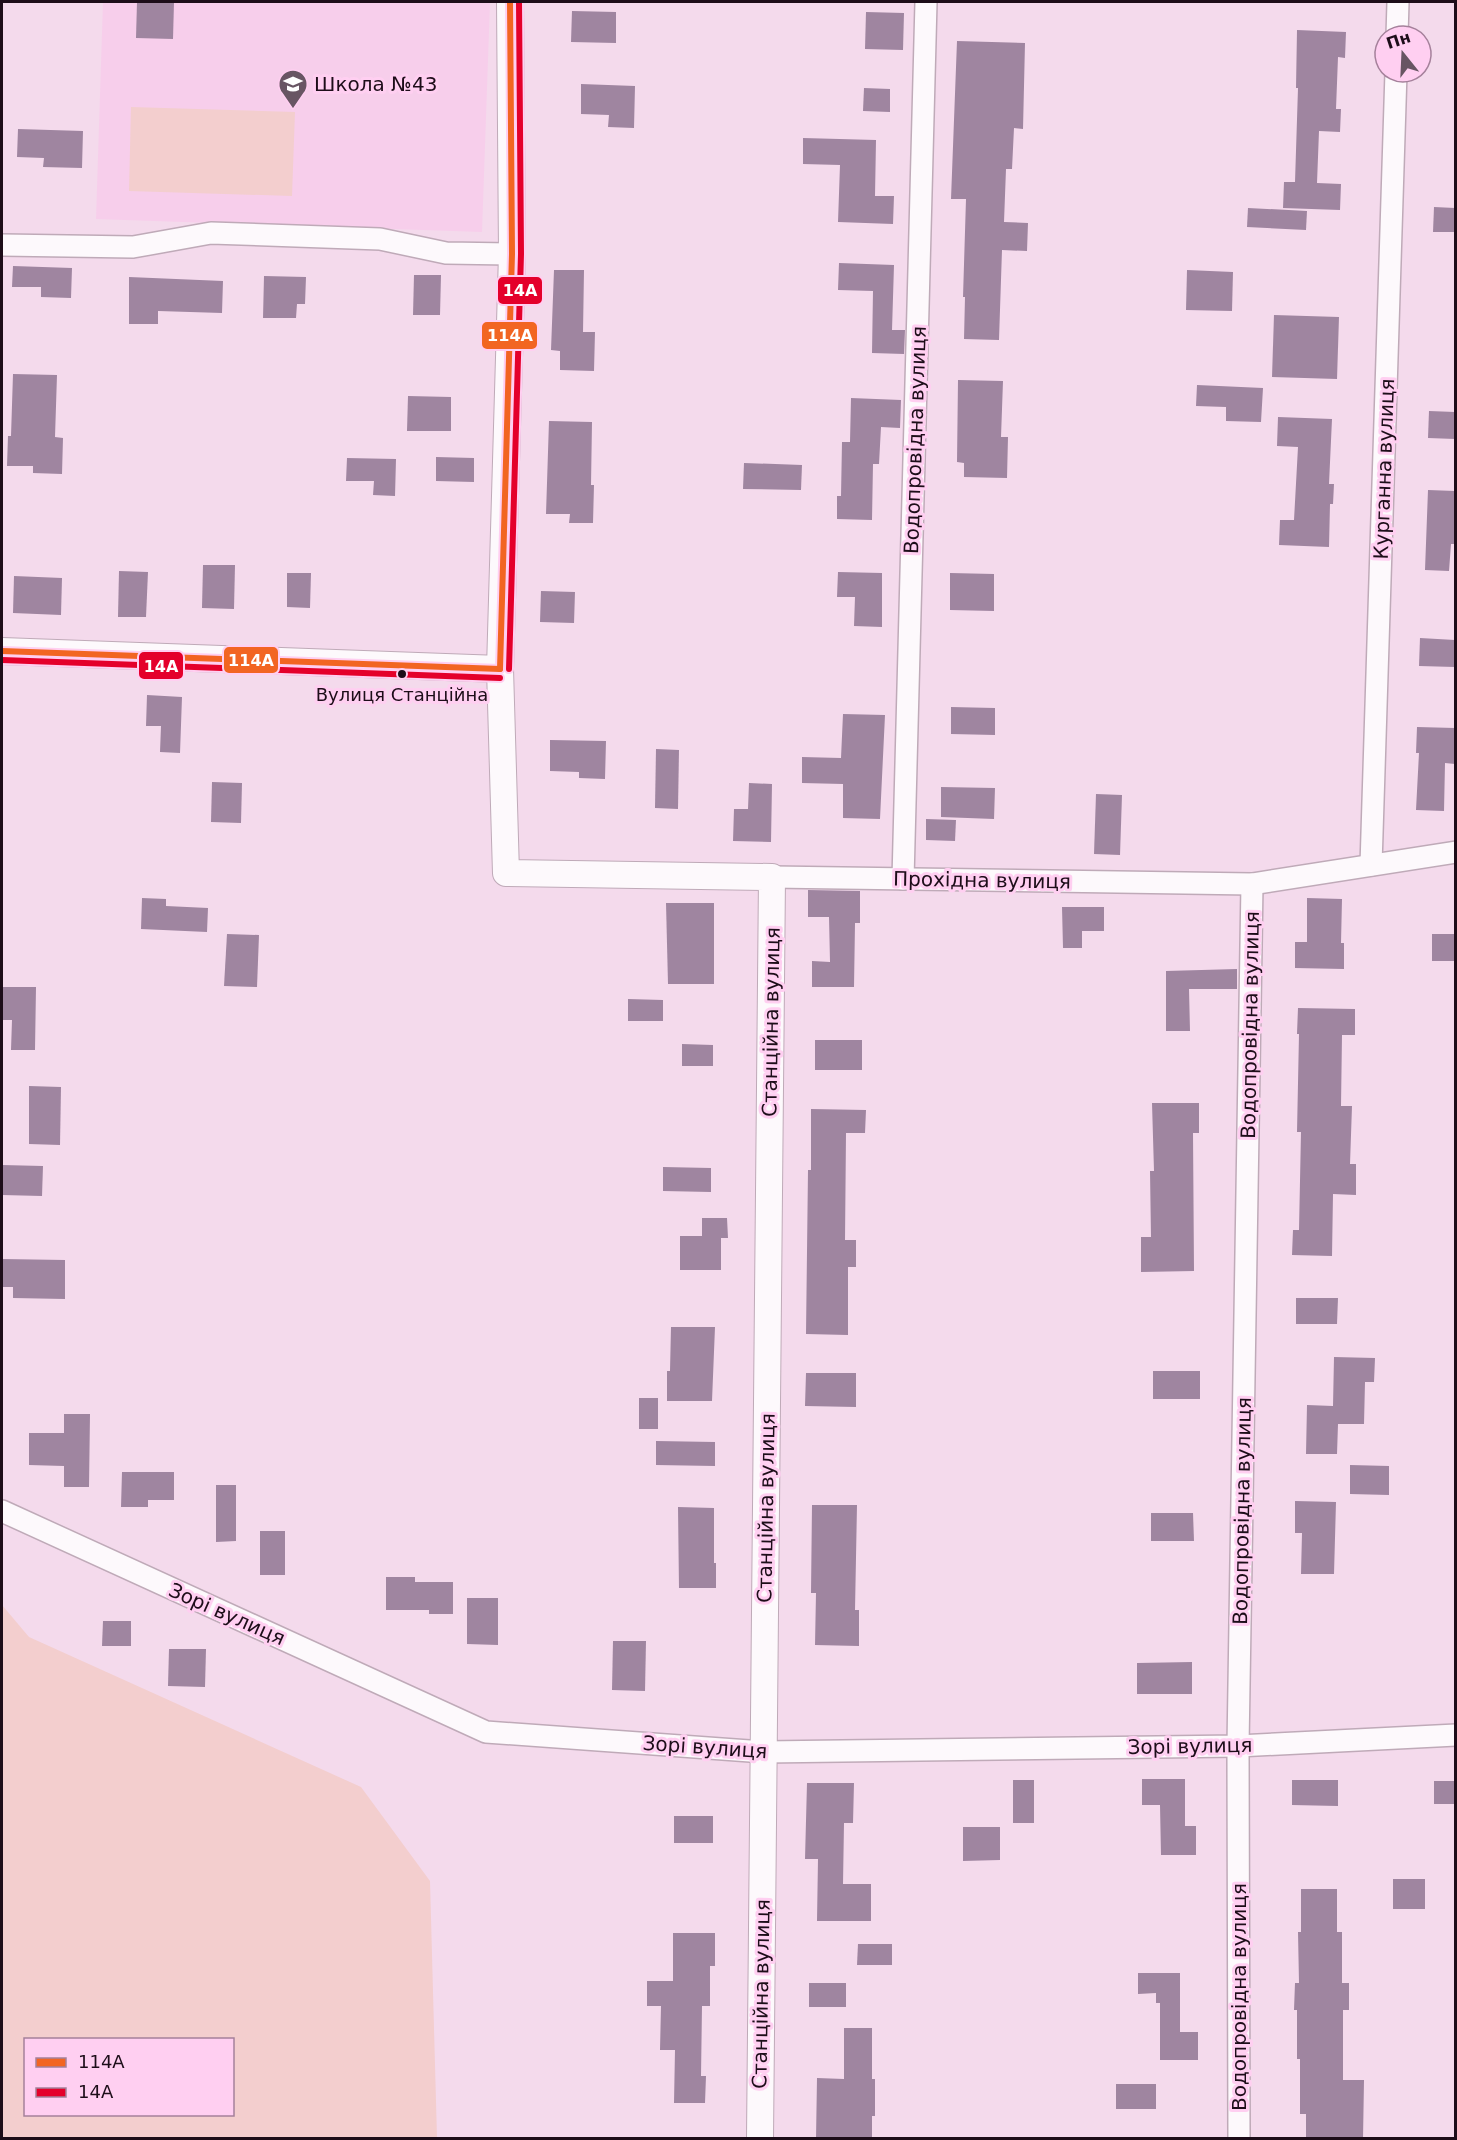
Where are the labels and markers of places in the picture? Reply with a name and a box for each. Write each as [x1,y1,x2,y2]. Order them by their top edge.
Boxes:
school or university icon: Школа №43 [277,68,309,110]
place label: Школа №43 [314,72,437,96]
marker: Вулиця Станційна [396,668,408,680]
place label: Вулиця Станційна [316,684,488,705]

